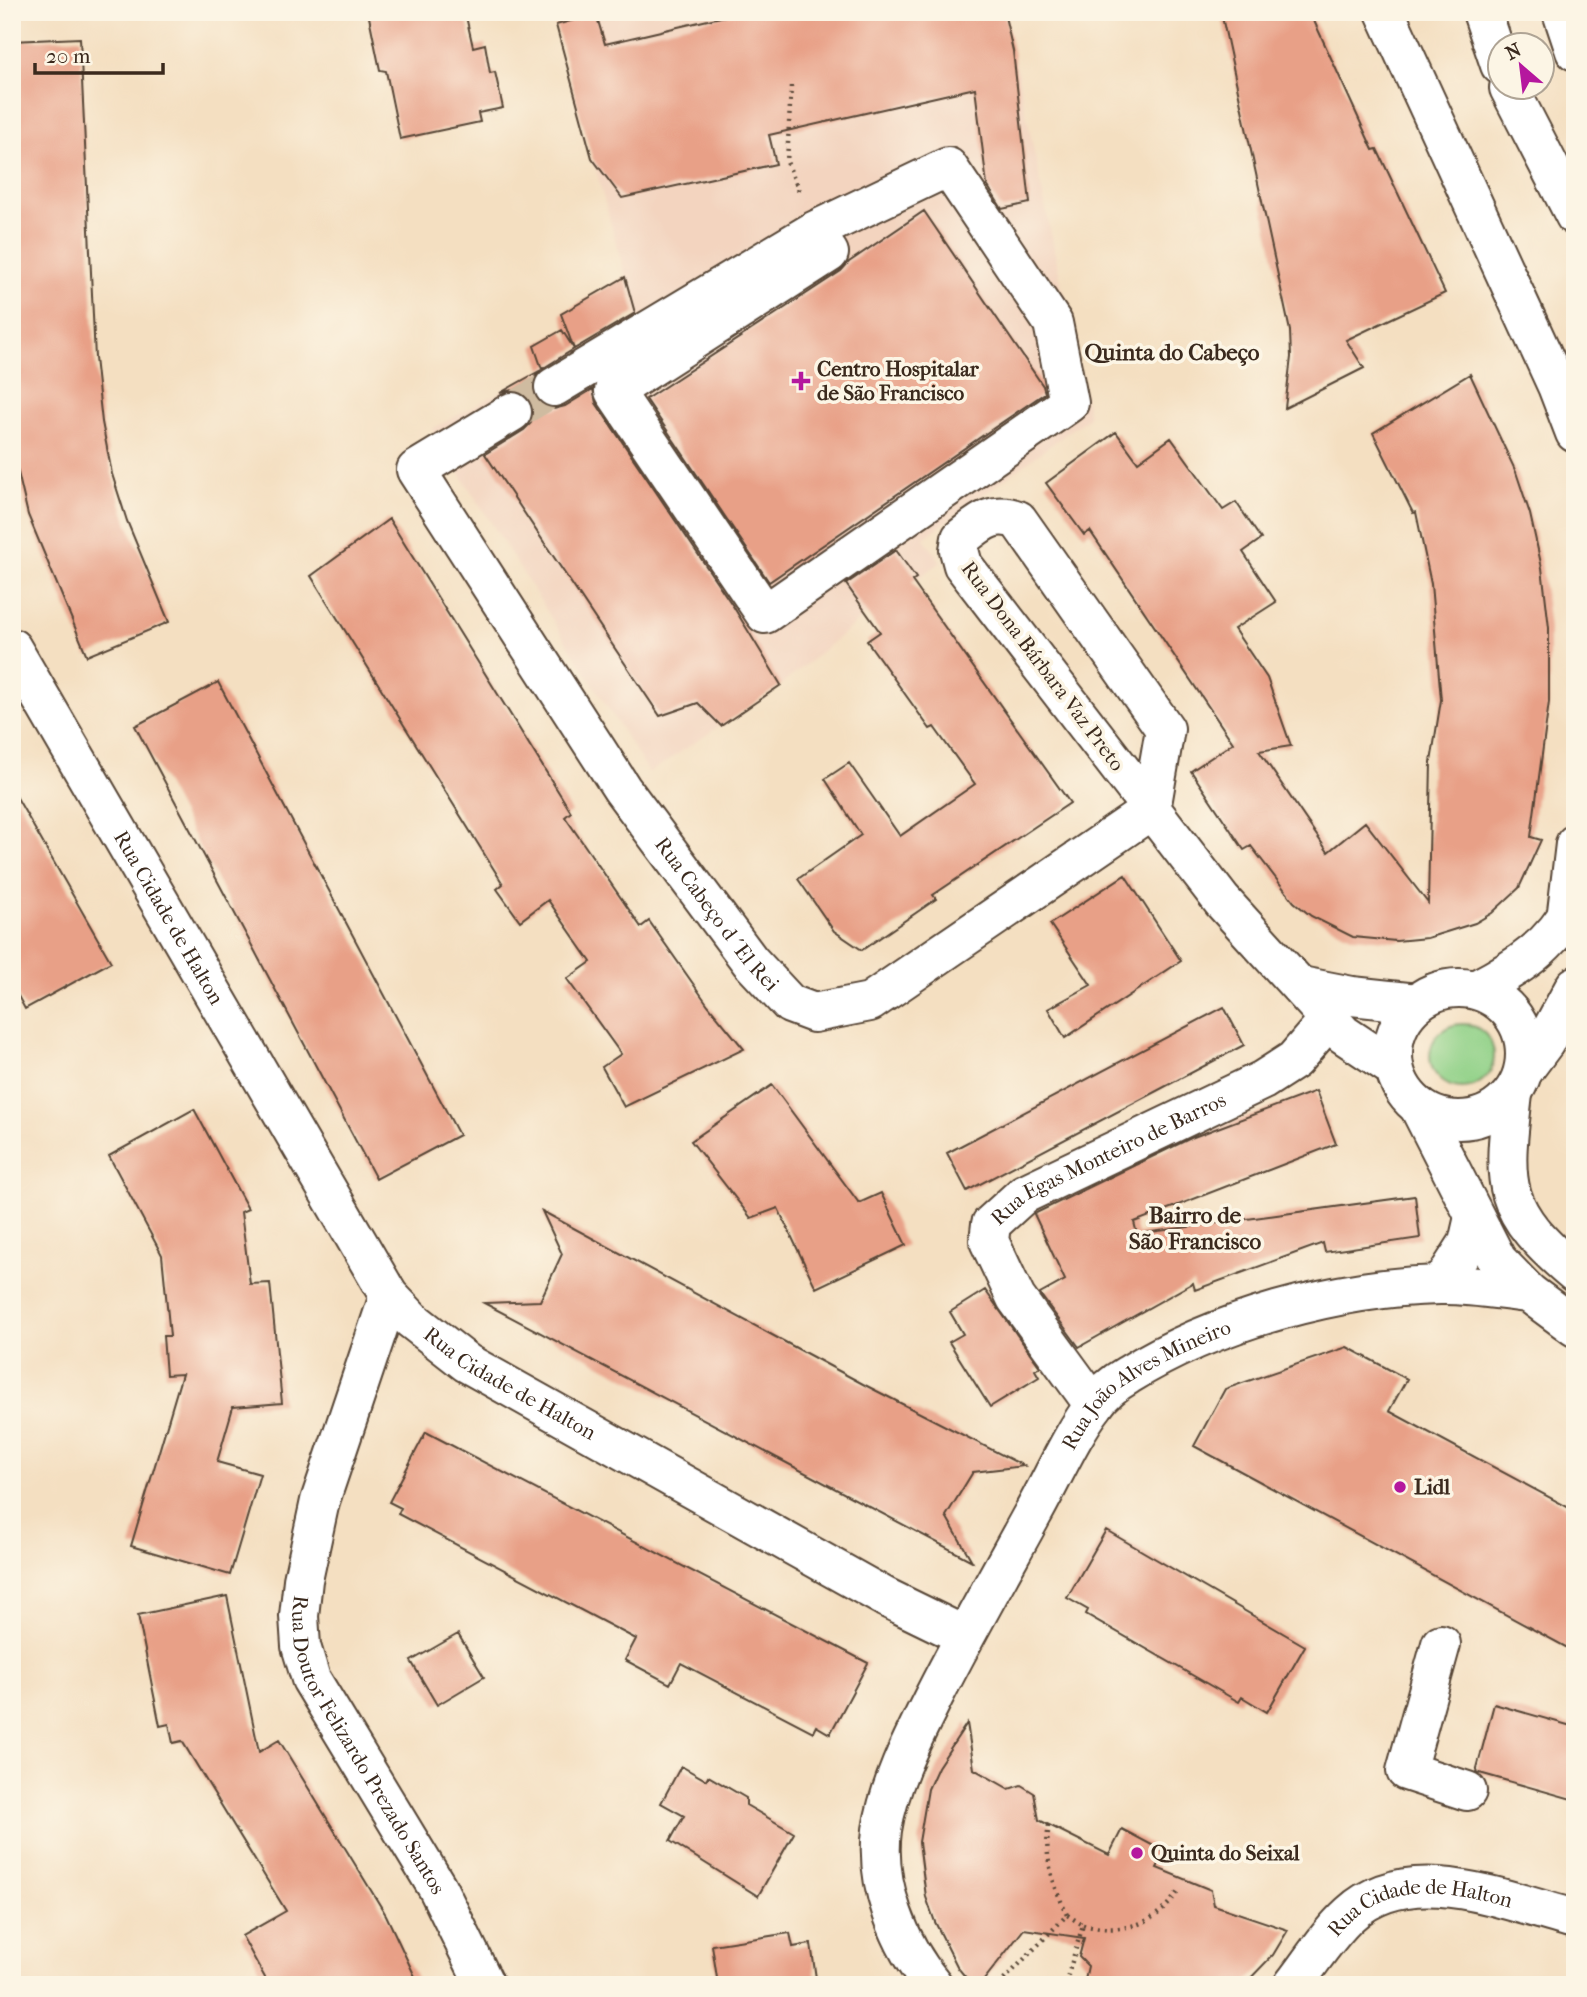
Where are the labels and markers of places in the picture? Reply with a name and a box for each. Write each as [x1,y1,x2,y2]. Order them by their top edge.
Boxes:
place label: Centro Hospitalar de São Francisco [817,357,980,405]
marker: Centro Hospitalar de São Francisco [791,371,811,391]
place label: Lidl [1414,1475,1450,1499]
marker: Lidl [1392,1479,1408,1495]
place label: Quinta do Seixal [1151,1841,1300,1865]
marker: Quinta do Seixal [1129,1845,1145,1861]

